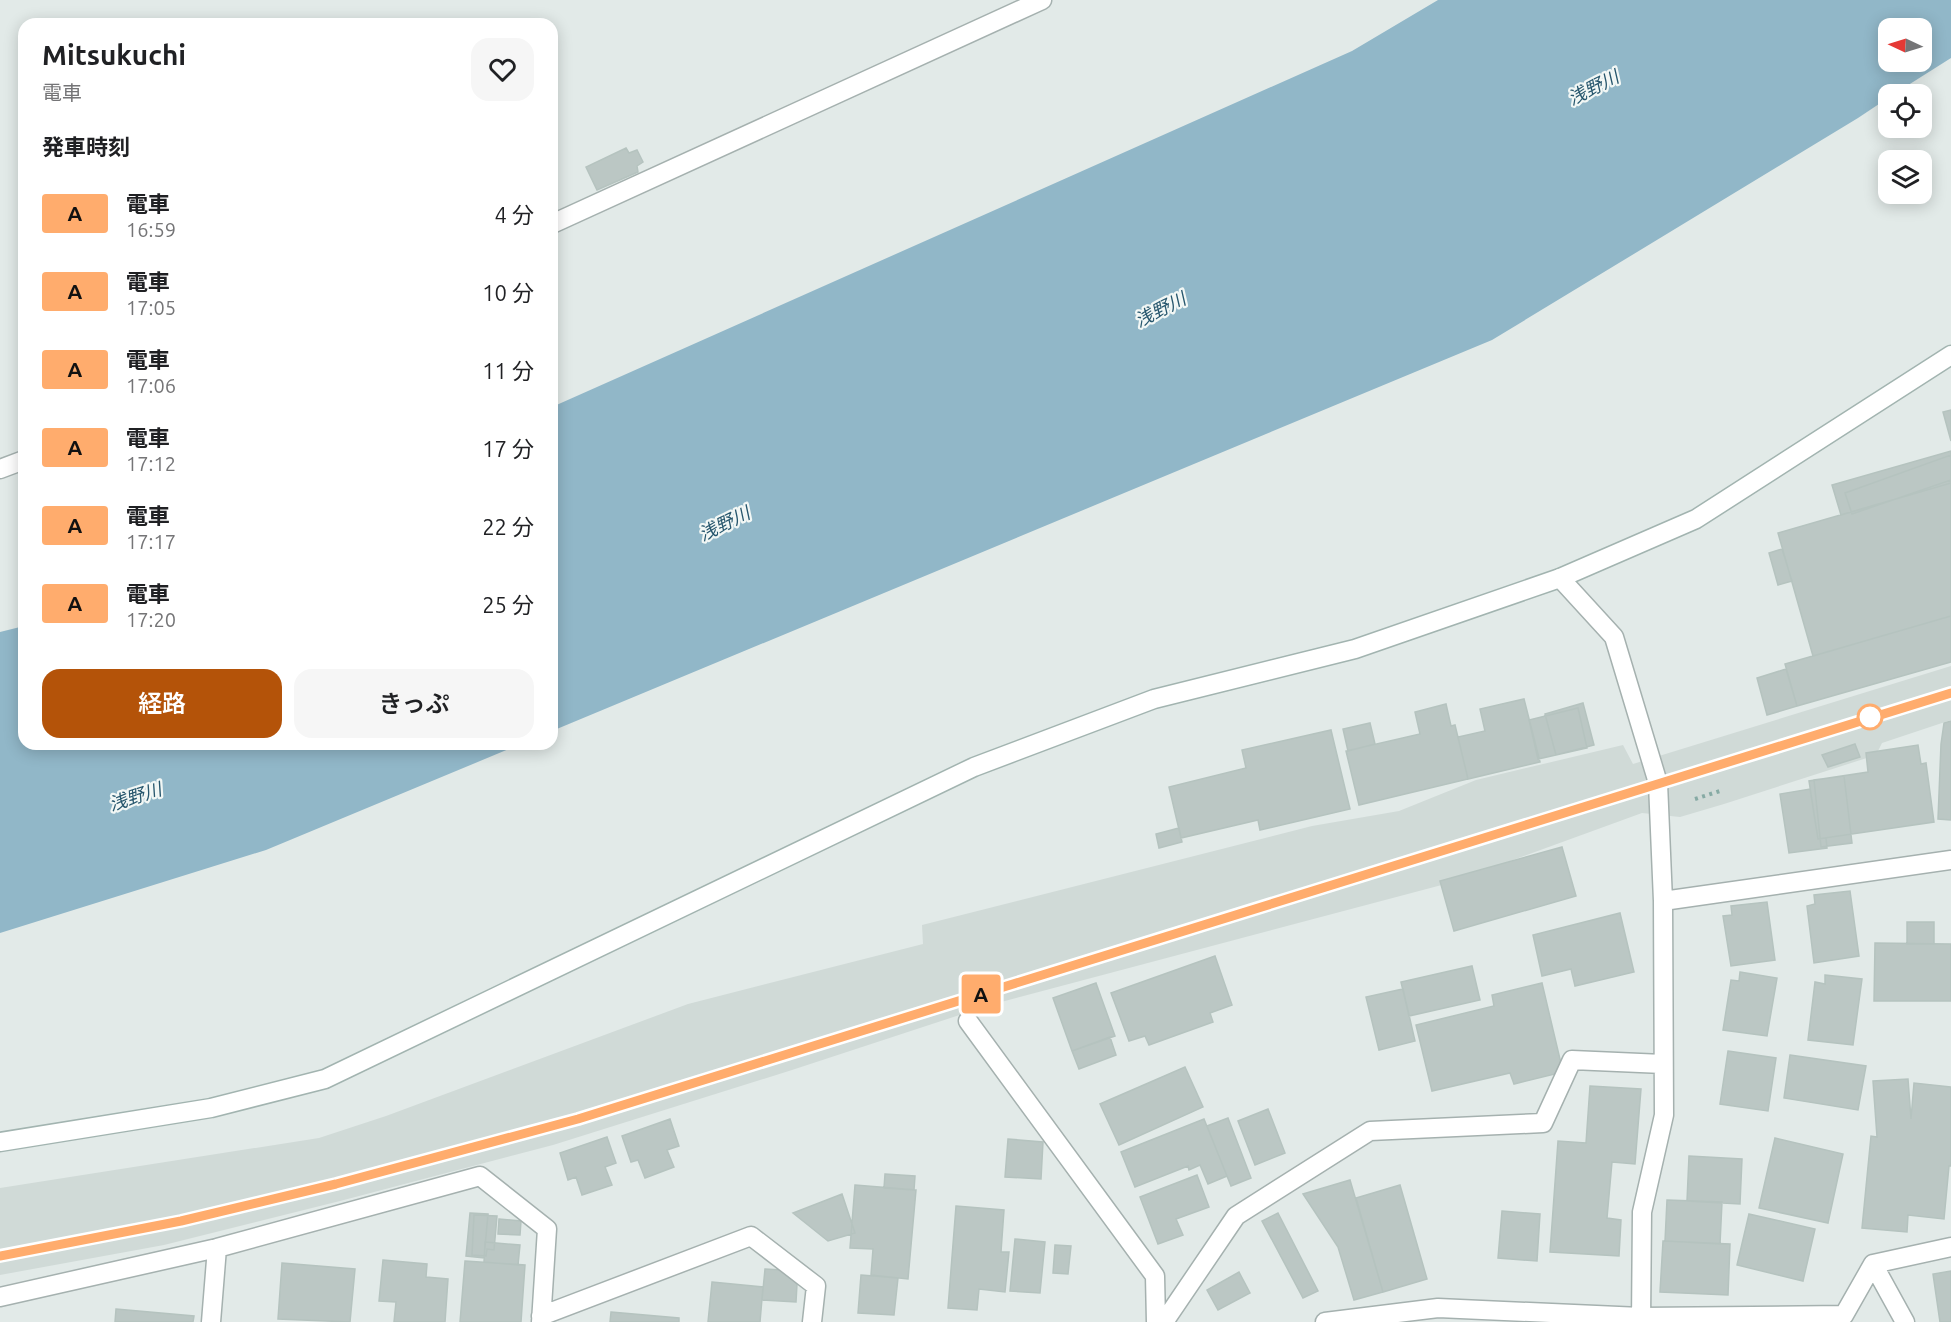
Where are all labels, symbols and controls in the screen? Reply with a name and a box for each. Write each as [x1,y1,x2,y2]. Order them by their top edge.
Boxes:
north arrow [1878,18,1932,72]
map controls [1878,18,1932,204]
button: heart [471,38,534,101]
text: Mitsukuchi [42,39,186,70]
water label: 浅野川 [1564,65,1623,108]
text: 電車 [42,81,82,104]
button: locate [1878,84,1932,138]
text: 発車時刻 [42,134,130,159]
button: layers [1878,150,1932,204]
text: 電車 [126,191,170,216]
text: A [68,201,82,225]
text: 4 分 [495,202,534,227]
text: 16:59 [126,218,176,241]
text: 電車 [126,269,170,294]
text: A [68,279,82,303]
text: 10 分 [482,280,534,305]
water label: 浅野川 [1131,287,1190,330]
text: 17:05 [126,296,176,319]
text: 電車 [126,347,170,372]
text: A [68,357,82,381]
text: 11 分 [482,358,534,383]
text: 17:06 [126,374,176,397]
text: 電車 [126,425,170,450]
text: A [68,435,82,459]
text: 17 分 [482,436,534,461]
text: 17:12 [126,452,176,475]
water label: 浅野川 [695,501,754,544]
text: 電車 [126,503,170,528]
text: A [68,513,82,537]
text: 22 分 [482,514,534,539]
text: 17:17 [126,530,176,553]
text: 電車 [126,581,170,606]
text: A [68,591,82,615]
text: 25 分 [482,592,534,617]
text: 17:20 [126,608,176,631]
button: 経路 [42,669,282,738]
button: きっぷ [294,669,534,738]
unlabelled marker [1857,704,1883,730]
water label: 浅野川 [106,778,166,814]
line badge: A [962,974,1000,1014]
text: A [974,982,988,1006]

